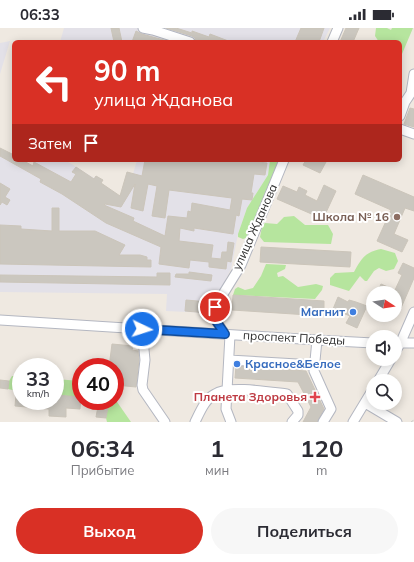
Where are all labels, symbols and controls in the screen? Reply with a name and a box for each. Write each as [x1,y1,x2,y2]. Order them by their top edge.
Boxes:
text: 06:33 [20,5,60,24]
text: 90 m [94,53,160,88]
icon: left [28,56,80,108]
text: улица Жданова [94,88,233,111]
icon: arrive [80,132,102,154]
text: Затем [28,134,72,153]
street label: улица Жданова [229,181,280,272]
place label: Школа № 16 [313,209,389,224]
marker: Школа № 16 [392,212,402,222]
north arrow [366,286,402,322]
map controls [366,286,402,410]
pin [198,290,232,324]
icon: arrive [204,296,226,318]
place label: Магнит [301,304,345,319]
marker: Магнит [348,307,358,317]
position arrow [121,308,163,350]
street label: проспект Победы [243,327,346,348]
button: sound [366,330,402,366]
place label: Красное&Белое [245,356,341,371]
speed limit sign: 40 [72,358,124,410]
marker: Красное&Белое [232,359,242,369]
text: 33 [26,366,50,391]
button: search [366,374,402,410]
text: km/h [27,387,49,400]
place label: Планета Здоровья [194,389,307,404]
marker: Планета Здоровья [310,392,320,402]
text: 06:34 [71,433,134,463]
text: 1 [210,433,224,463]
text: 120 [300,433,343,463]
text: Прибытие [71,462,134,478]
text: мин [205,462,229,478]
text: m [316,462,327,478]
button: Выход [16,508,203,554]
button: Поделиться [211,508,398,554]

